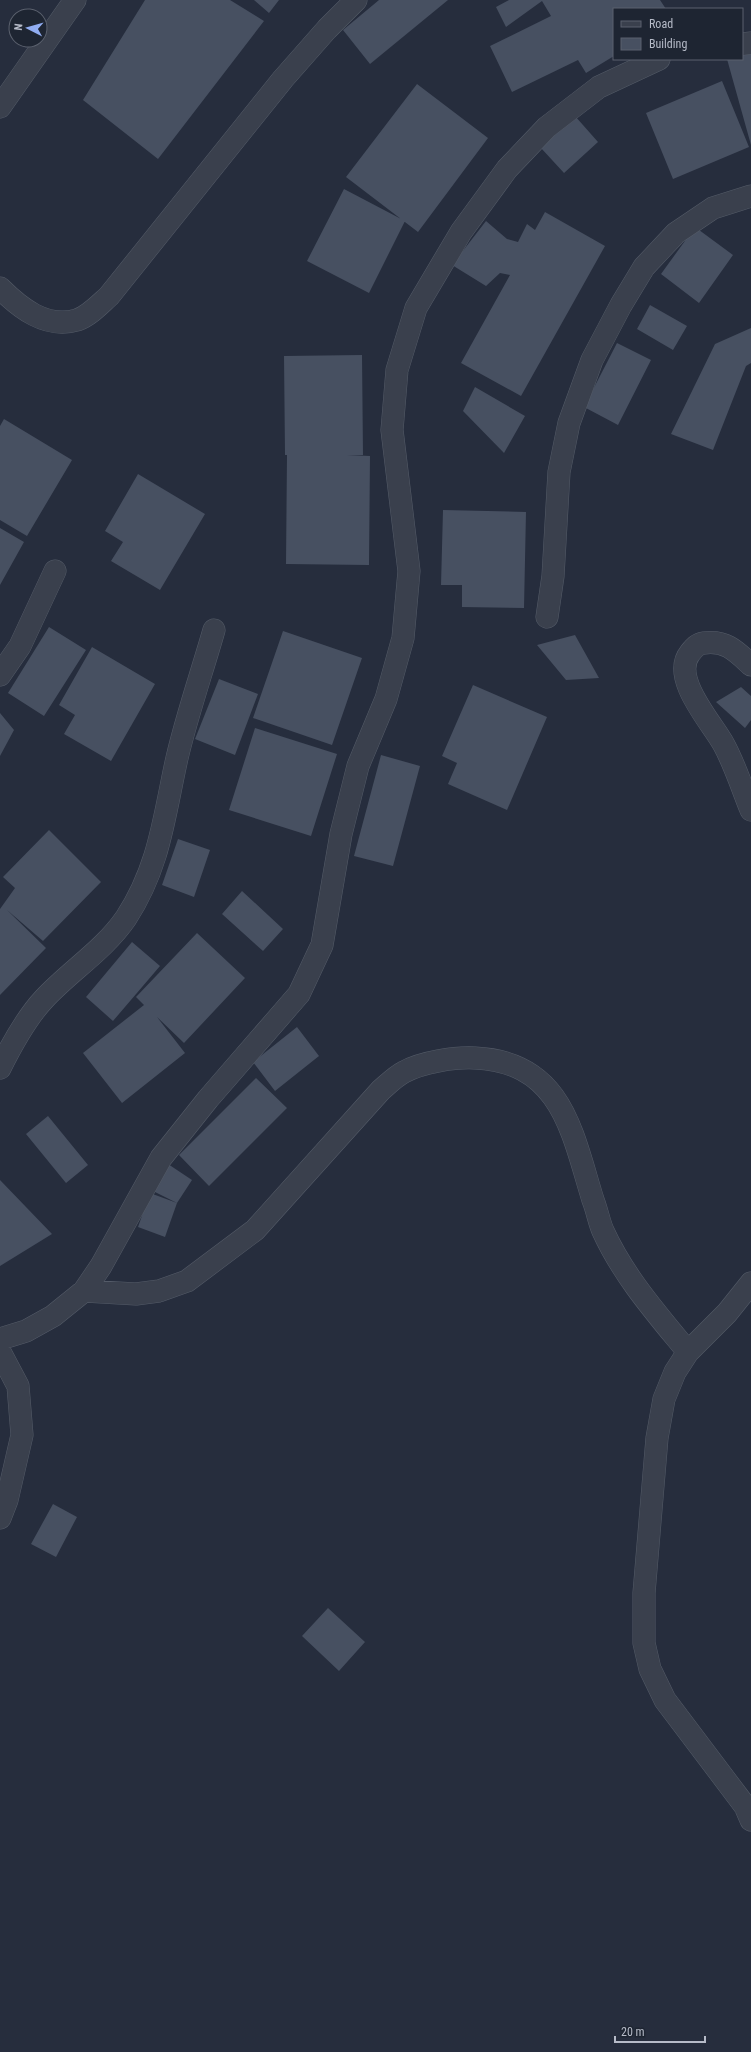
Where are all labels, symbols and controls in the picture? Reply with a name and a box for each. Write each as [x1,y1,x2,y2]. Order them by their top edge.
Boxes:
north arrow [8,8,48,48]
legend [613,8,743,60]
text: Road [649,17,673,31]
text: N [12,23,25,31]
text: Building [649,37,687,51]
scale bar [615,2018,705,2044]
text: 20 m [621,2025,645,2039]

